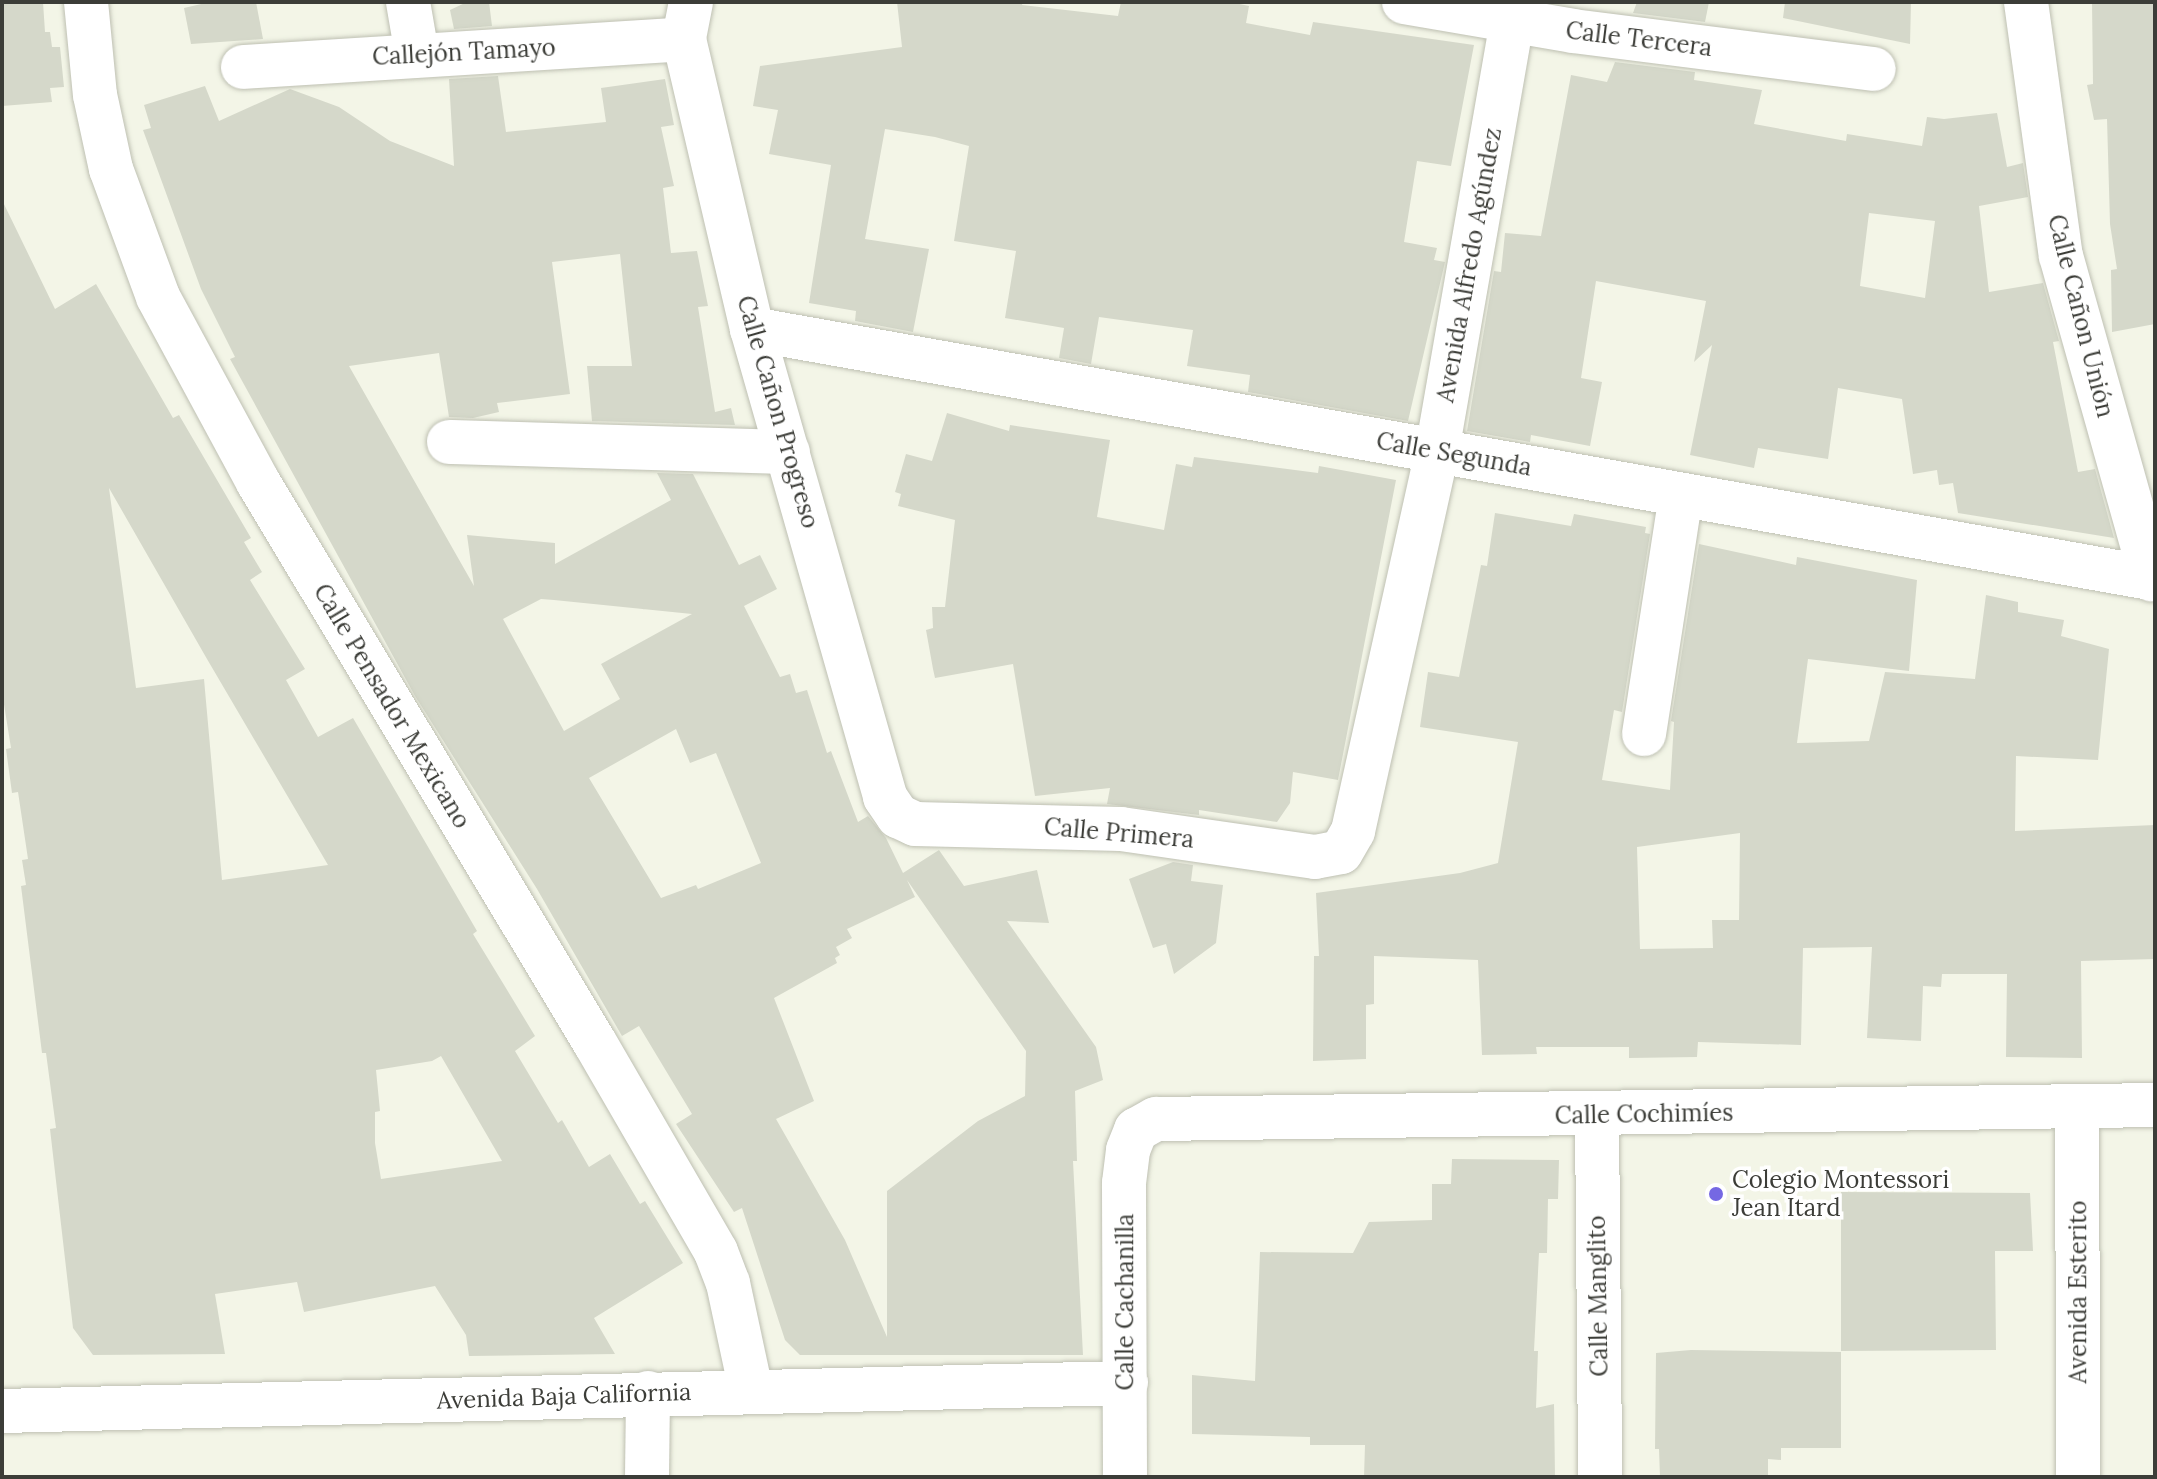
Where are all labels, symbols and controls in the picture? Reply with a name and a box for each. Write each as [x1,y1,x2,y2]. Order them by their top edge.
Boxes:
street label: Calle Tercera [1564,16,1714,62]
street label: Callejón Tamayo [372,33,556,71]
street label: Avenida Alfredo Agúndez [1431,126,1507,404]
street label: Calle Cañon Unión [2042,212,2120,420]
street label: Calle Cañon Progreso [731,292,825,532]
street label: Calle Segunda [1374,426,1534,482]
street label: Calle Pensador Mexicano [308,579,476,833]
street label: Calle Primera [1043,812,1195,854]
street label: Calle Cochimíes [1554,1098,1734,1130]
place label: Colegio Montessori Jean Itard [1732,1166,1949,1222]
marker: Colegio Montessori Jean Itard [1707,1185,1725,1203]
street label: Avenida Esterito [2064,1200,2092,1384]
street label: Calle Cachanilla [1111,1214,1139,1390]
street label: Calle Manglito [1582,1215,1614,1377]
street label: Avenida Baja California [436,1377,692,1415]

